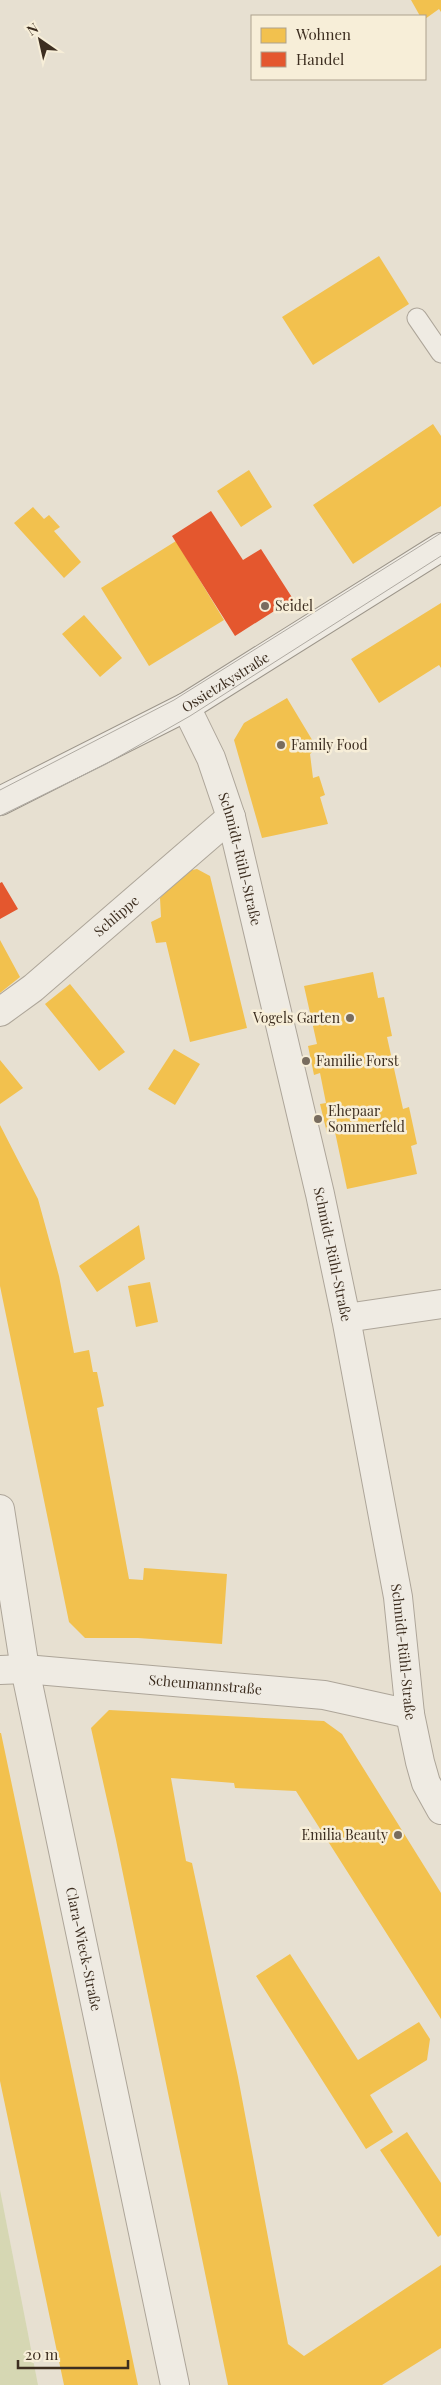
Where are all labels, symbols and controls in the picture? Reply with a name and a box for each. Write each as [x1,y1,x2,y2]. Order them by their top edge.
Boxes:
north arrow [15,15,65,65]
legend [251,15,426,80]
text: N [23,18,42,40]
text: Wohnen [295,24,351,44]
text: Handel [296,49,344,69]
place label: Seidel [275,596,313,615]
marker: Seidel [259,600,271,612]
street label: Ossietzkystraße [178,647,273,716]
place label: Family Food [291,735,368,754]
marker: Family Food [275,739,287,751]
street label: Schmidt-Rühl-Straße [214,790,266,927]
street label: Schlippe [89,891,143,940]
place label: Vogels Garten [252,1008,341,1027]
marker: Vogels Garten [344,1012,356,1024]
place label: Familie Forst [316,1051,400,1070]
marker: Familie Forst [300,1055,312,1067]
place label: Ehepaar Sommerfeld [328,1101,405,1136]
marker: Ehepaar Sommerfeld [312,1113,324,1125]
street label: Schmidt-Rühl-Straße [310,1185,356,1323]
street label: Schmidt-Rühl-Straße [387,1582,421,1722]
street label: Scheumannstraße [148,1670,263,1699]
place label: Emilia Beauty [302,1825,388,1844]
marker: Emilia Beauty [392,1829,404,1841]
street label: Clara-Wieck-Straße [62,1885,106,2013]
scale bar [18,2338,128,2370]
text: 20 m [25,2344,59,2364]

